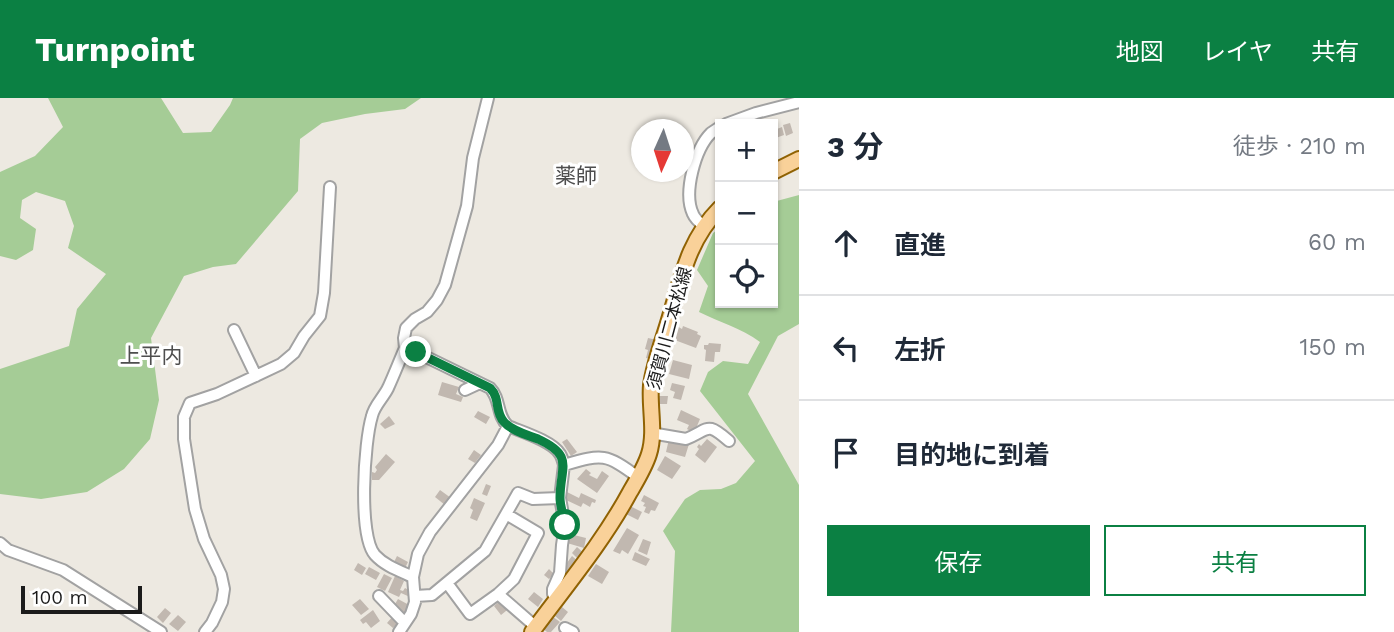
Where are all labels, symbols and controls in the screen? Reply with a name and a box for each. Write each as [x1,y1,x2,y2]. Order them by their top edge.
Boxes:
text: Turnpoint [35,30,194,69]
text: 地図 [1116,38,1164,66]
text: レイヤ [1202,38,1273,66]
text: 共有 [1311,38,1359,66]
north arrow [631,119,694,182]
map controls [715,119,778,308]
button: + [715,119,778,182]
text: 3 分 [827,129,883,164]
text: 徒歩 · 210 m [1233,133,1366,160]
district label: 薬師 [555,163,597,188]
button: − [715,182,778,245]
icon: ahead [827,224,865,262]
text: 60 m [1308,229,1366,256]
text: 直進 [894,230,946,260]
button: locate [715,245,778,308]
street label: 須賀川二本松線 [643,264,695,392]
icon: left [827,329,865,367]
text: 150 m [1300,334,1366,361]
text: 左折 [894,335,946,365]
route end [400,336,431,367]
district label: 上平内 [120,343,183,368]
icon: arrive [827,434,865,472]
text: 目的地に到着 [894,440,1050,470]
route start [549,509,580,540]
button: 保存 [827,525,1090,596]
button: 共有 [1104,525,1366,596]
scale bar [21,583,142,615]
text: 100 m [32,586,88,609]

